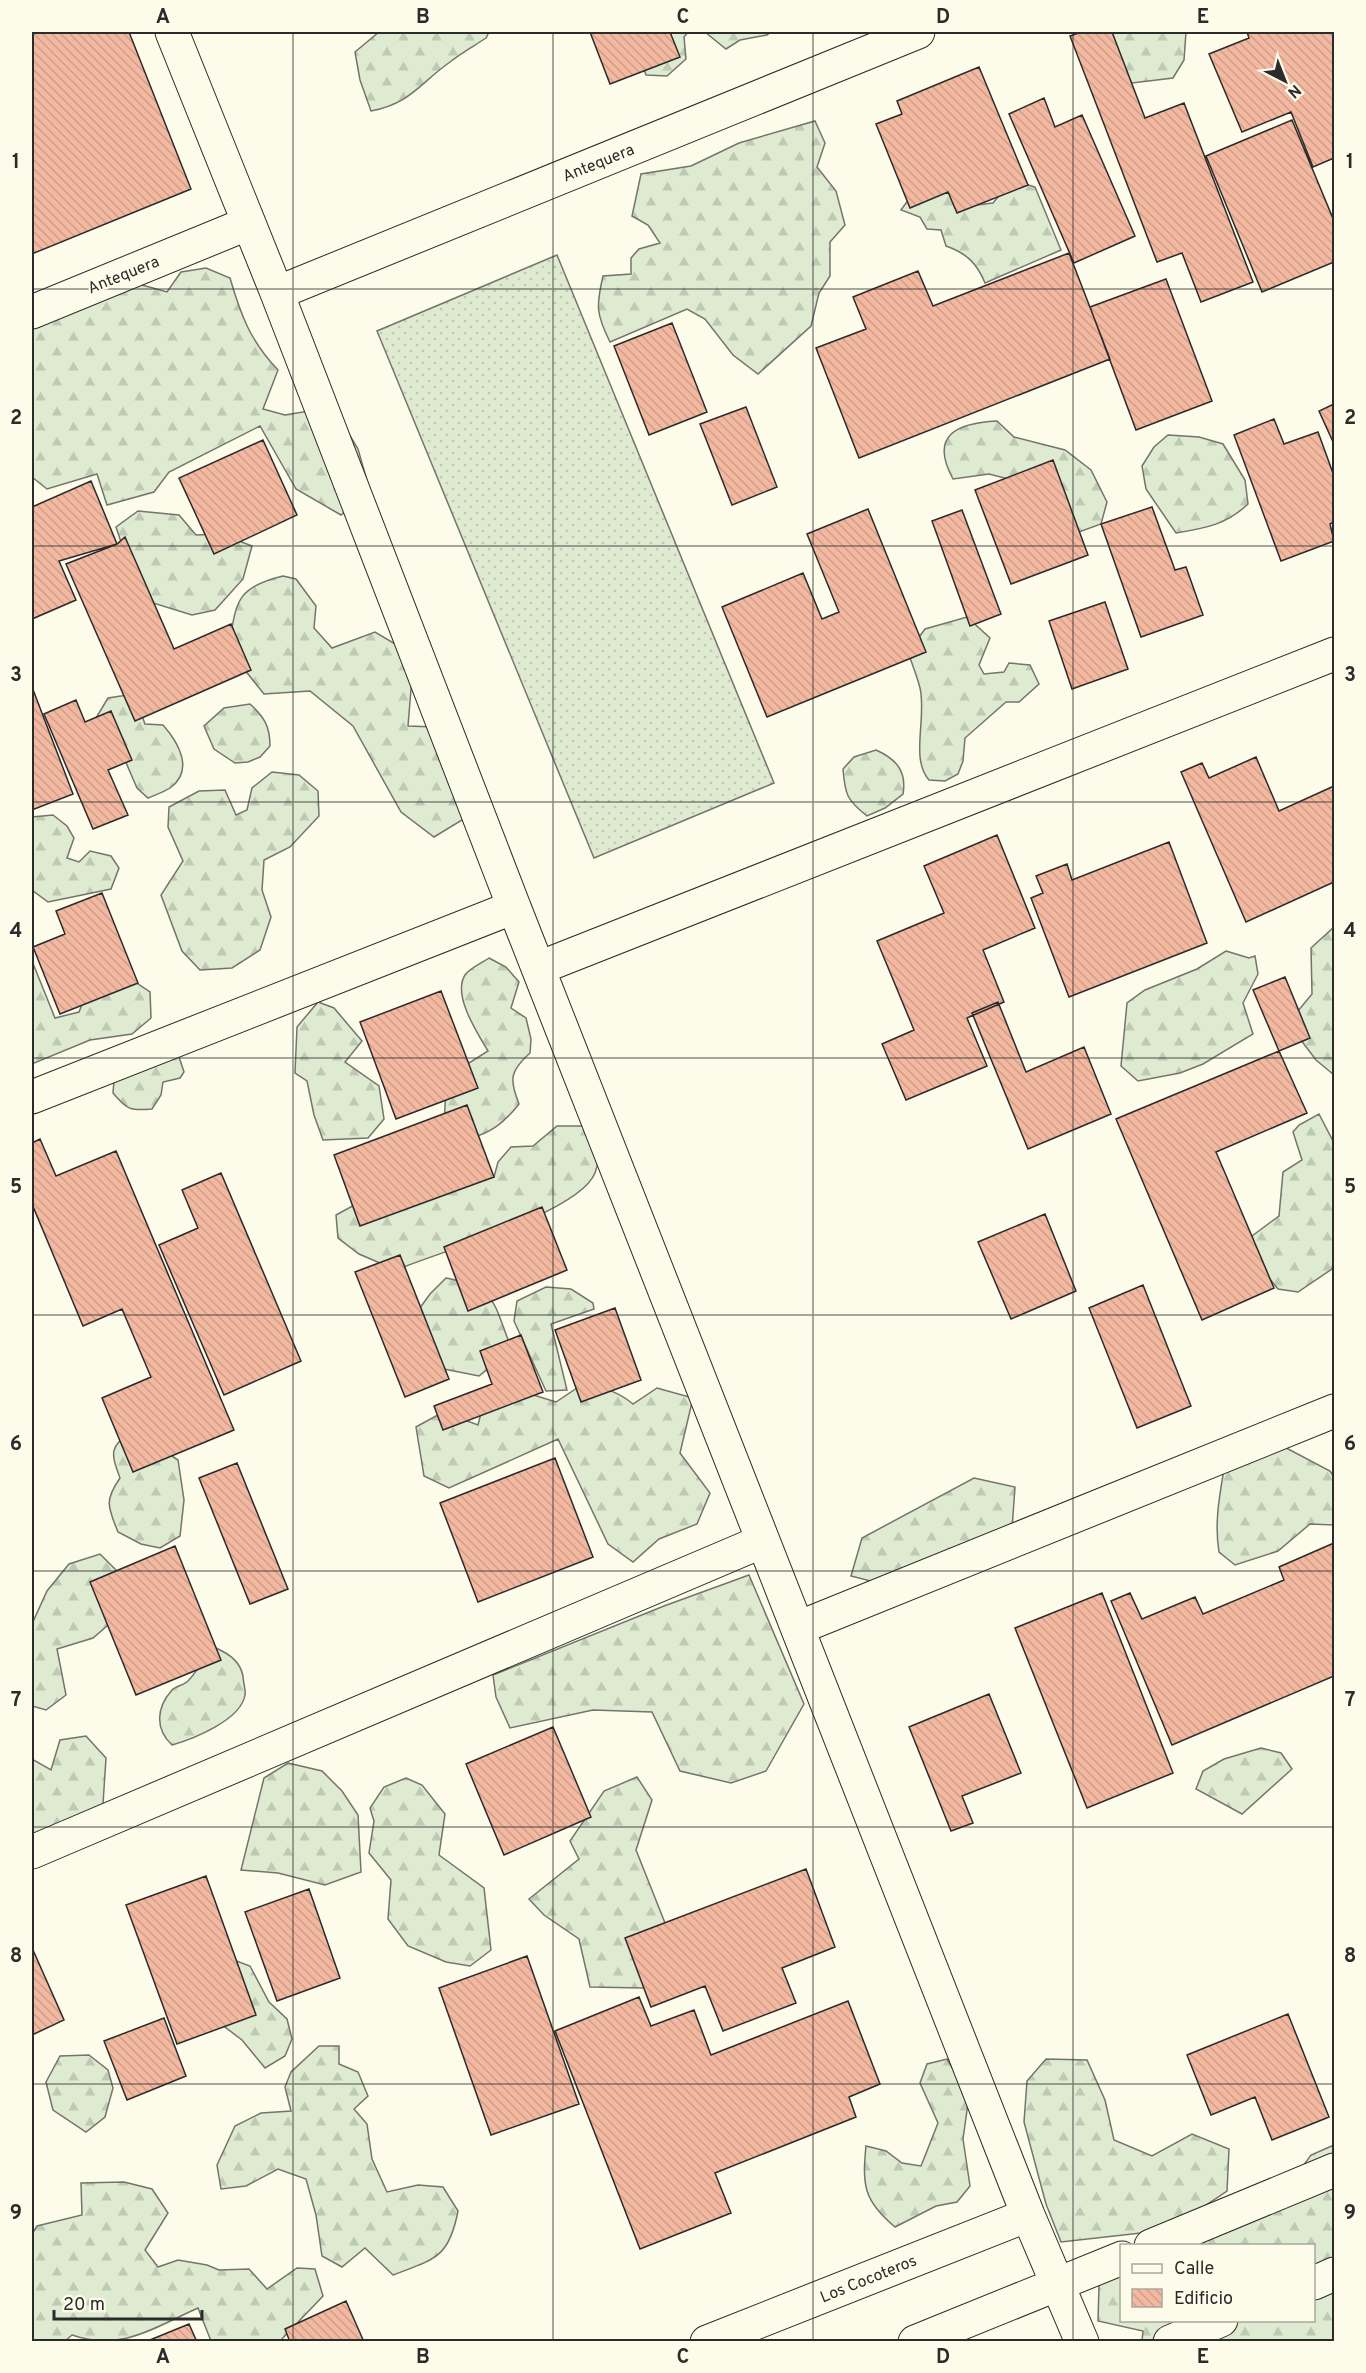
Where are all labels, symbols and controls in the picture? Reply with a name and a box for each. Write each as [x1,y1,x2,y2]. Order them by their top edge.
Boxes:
text: A [156,5,170,31]
text: B [416,5,430,31]
text: C [677,5,689,31]
text: D [936,5,950,31]
text: E [1197,5,1209,31]
north arrow [1255,51,1315,111]
text: N [1283,79,1305,102]
street label: Antequera [560,140,637,187]
text: 1 [12,150,20,176]
text: 1 [1346,150,1354,176]
street label: Antequera [85,252,162,299]
text: 2 [10,406,22,432]
text: 2 [1344,406,1356,432]
text: 3 [10,663,22,689]
text: 3 [1344,663,1356,689]
text: 4 [10,919,22,945]
text: 4 [1344,919,1356,945]
text: 5 [10,1175,22,1201]
text: 5 [1344,1175,1356,1201]
text: 6 [10,1432,22,1458]
text: 6 [1344,1432,1356,1458]
text: 7 [11,1688,21,1714]
text: 7 [1345,1688,1355,1714]
text: 8 [10,1944,22,1970]
text: 8 [1344,1944,1356,1970]
text: 9 [10,2201,22,2227]
text: 9 [1344,2201,1356,2227]
legend [1120,2244,1315,2322]
street label: Los Cocoteros [818,2251,920,2308]
text: Calle [1174,2258,1214,2281]
scale bar [54,2283,202,2321]
text: Edificio [1174,2288,1233,2311]
text: 20 m [63,2294,105,2317]
text: A [156,2345,170,2371]
text: B [416,2345,430,2371]
text: C [677,2345,689,2371]
text: D [936,2345,950,2371]
text: E [1197,2345,1209,2371]

